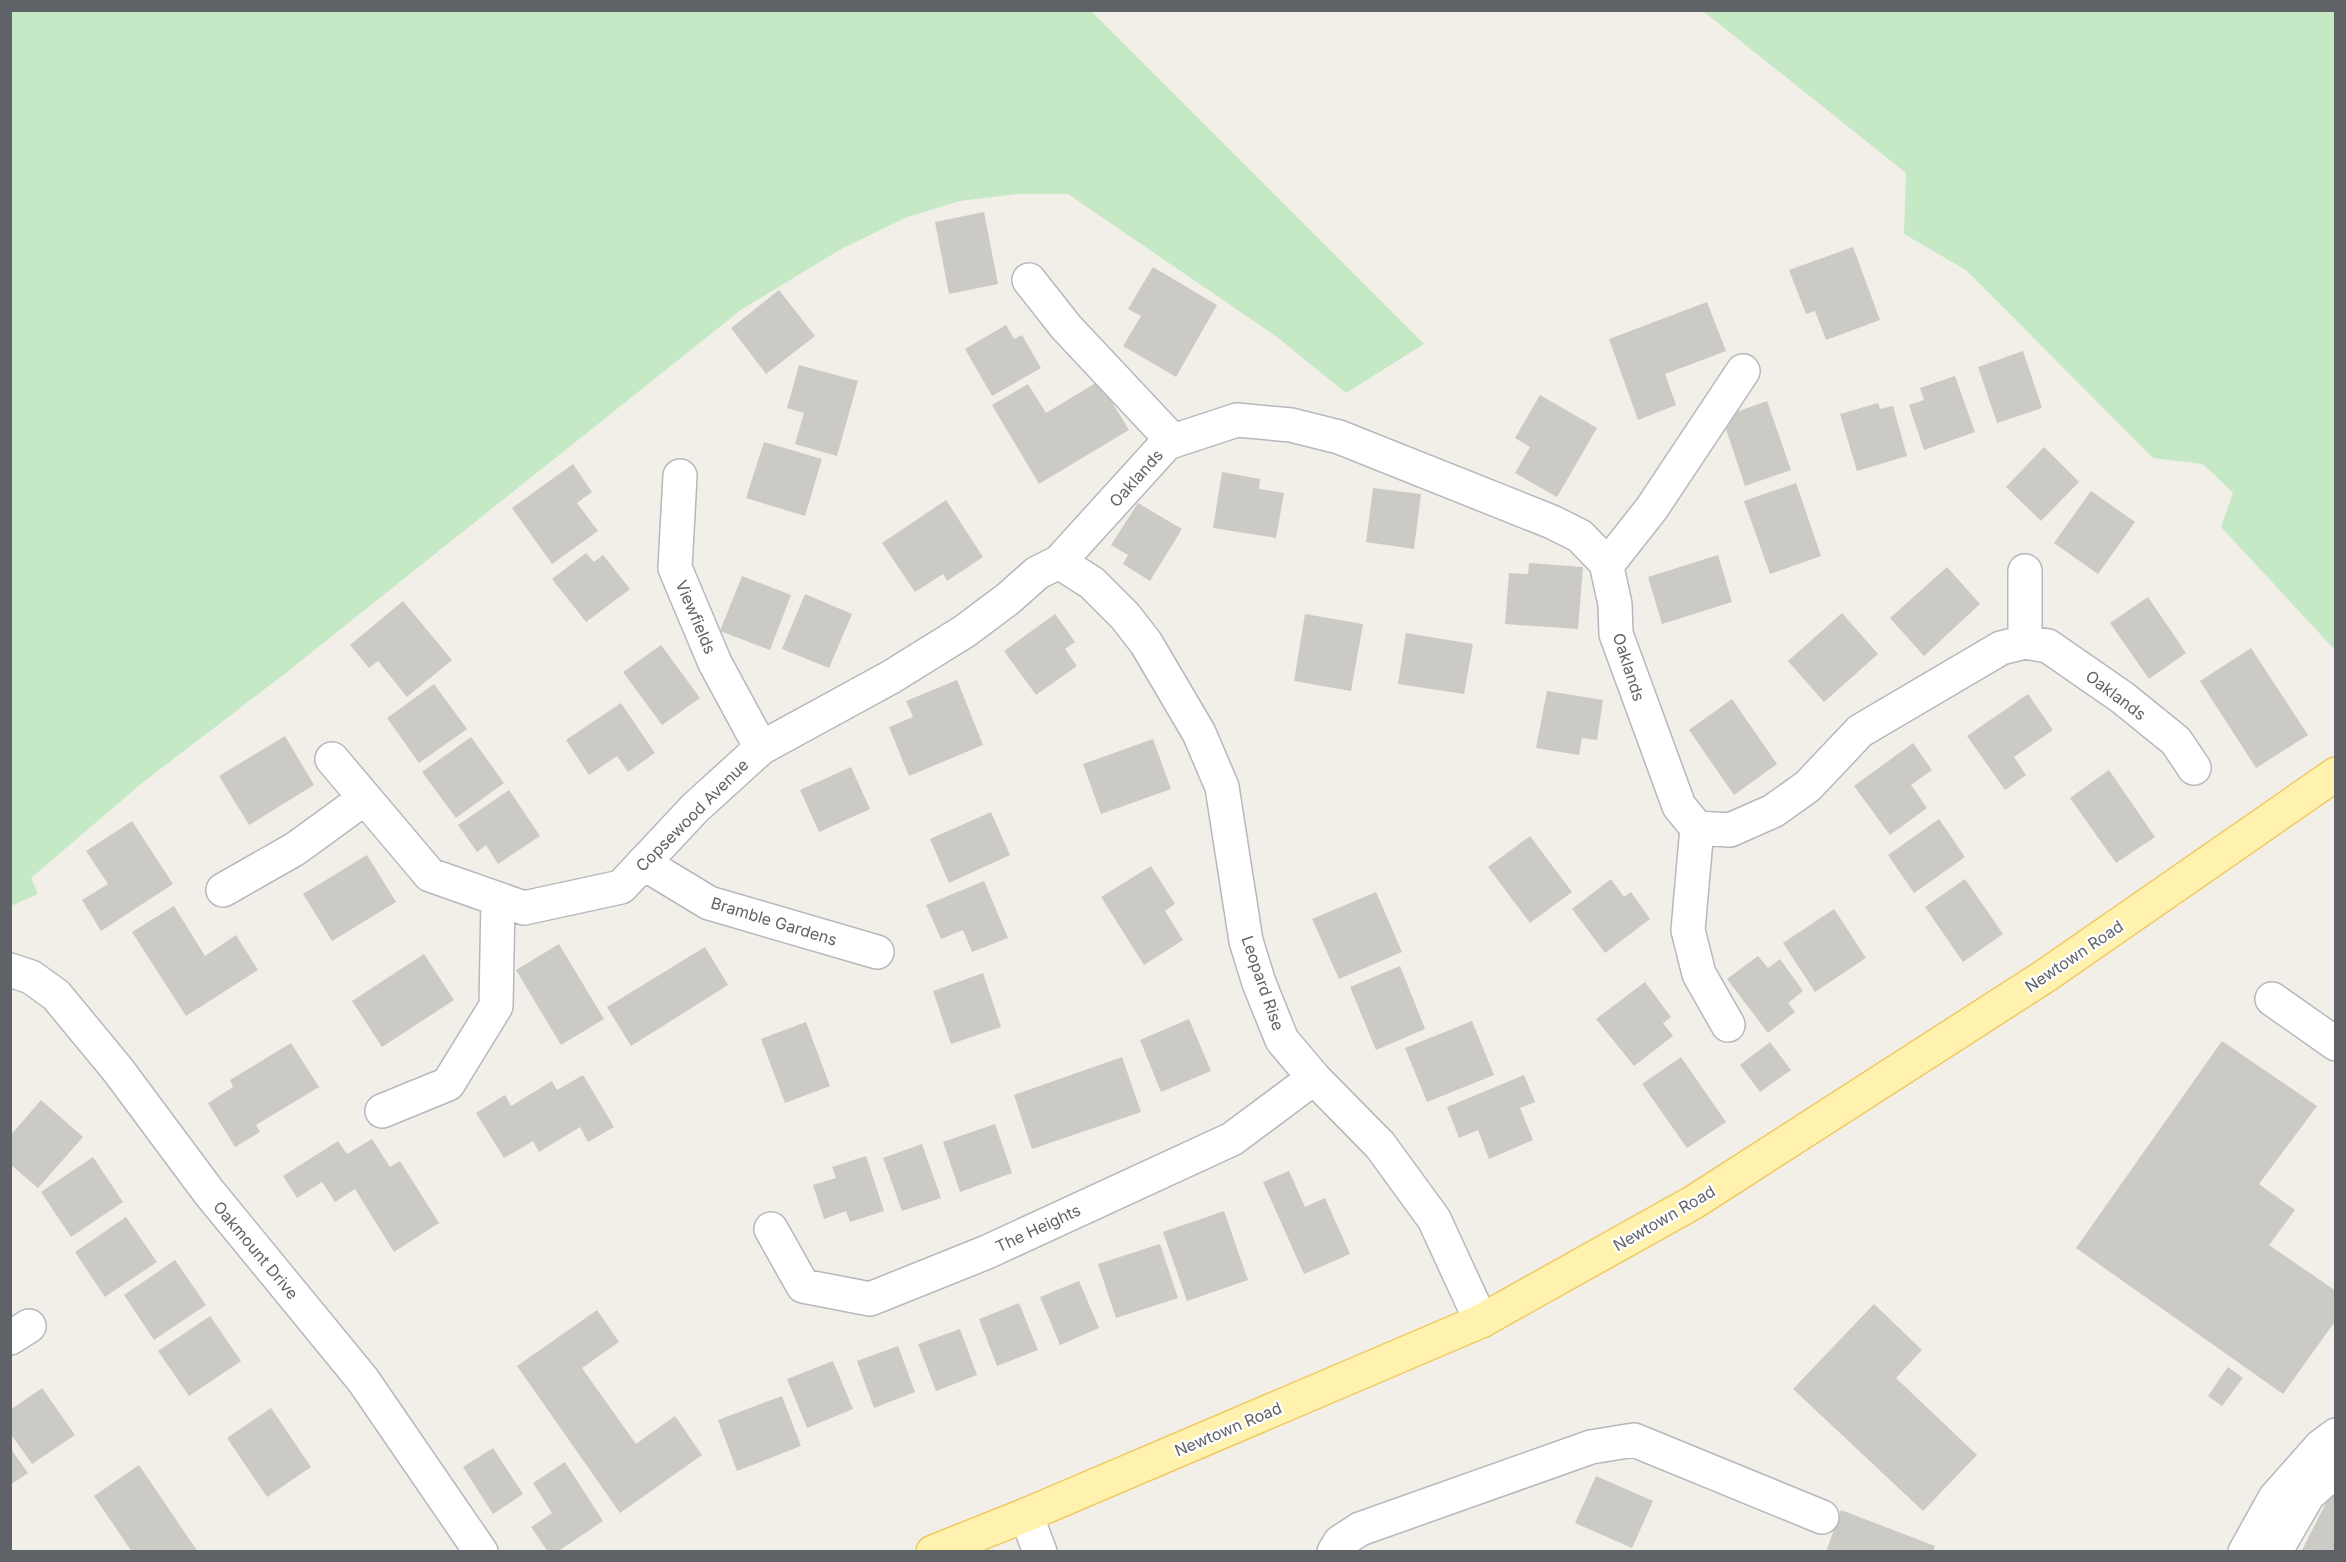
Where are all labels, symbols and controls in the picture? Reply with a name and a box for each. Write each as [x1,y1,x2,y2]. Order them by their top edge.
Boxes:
street label: Oaklands [1105,445,1167,511]
street label: Viewfields [671,577,721,657]
street label: Oaklands [1609,630,1649,704]
street label: Oaklands [2082,666,2150,724]
street label: Copsewood Avenue [632,755,752,875]
street label: Bramble Gardens [709,892,839,950]
street label: Newtown Road [2021,916,2127,996]
street label: Leopard Rise [1237,933,1289,1033]
street label: Newtown Road [1610,1181,1718,1255]
street label: Oakmount Drive [209,1197,303,1303]
street label: The Heights [992,1200,1084,1256]
street label: Newtown Road [1172,1397,1284,1461]

